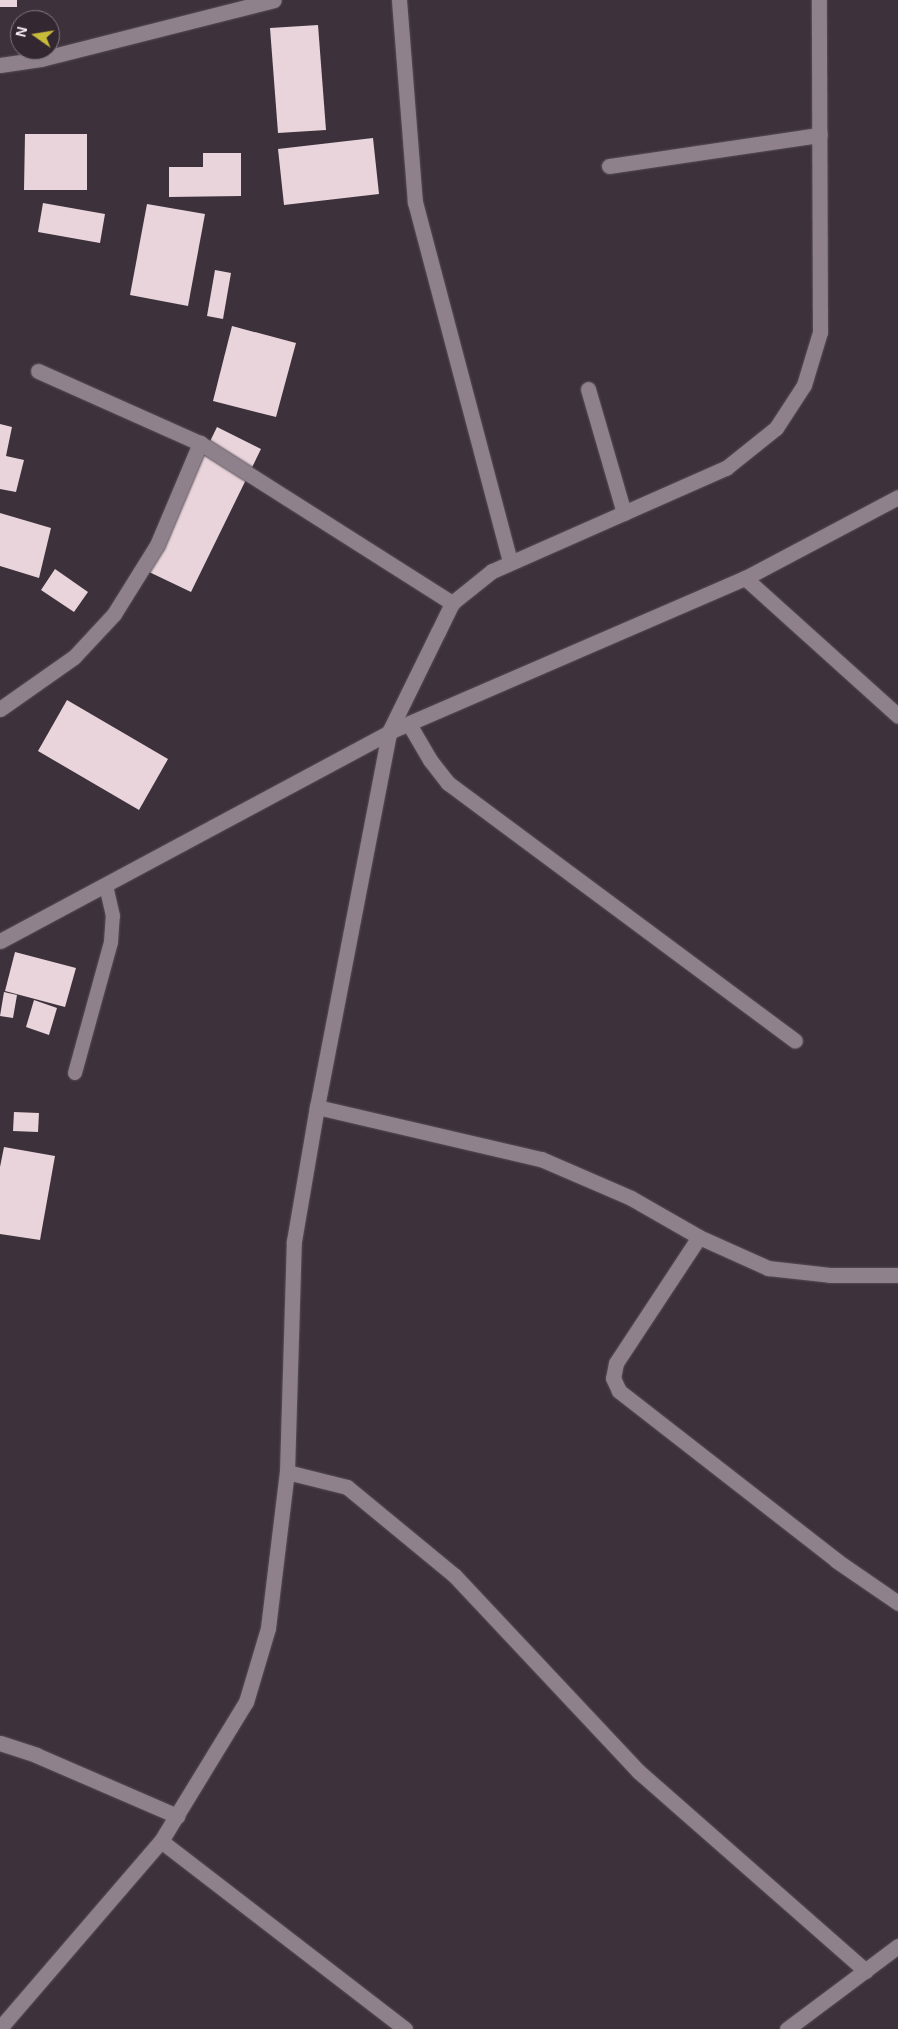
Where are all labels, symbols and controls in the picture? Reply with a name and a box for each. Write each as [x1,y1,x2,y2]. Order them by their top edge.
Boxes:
north arrow [10,10,60,60]
text: N [12,25,30,39]

